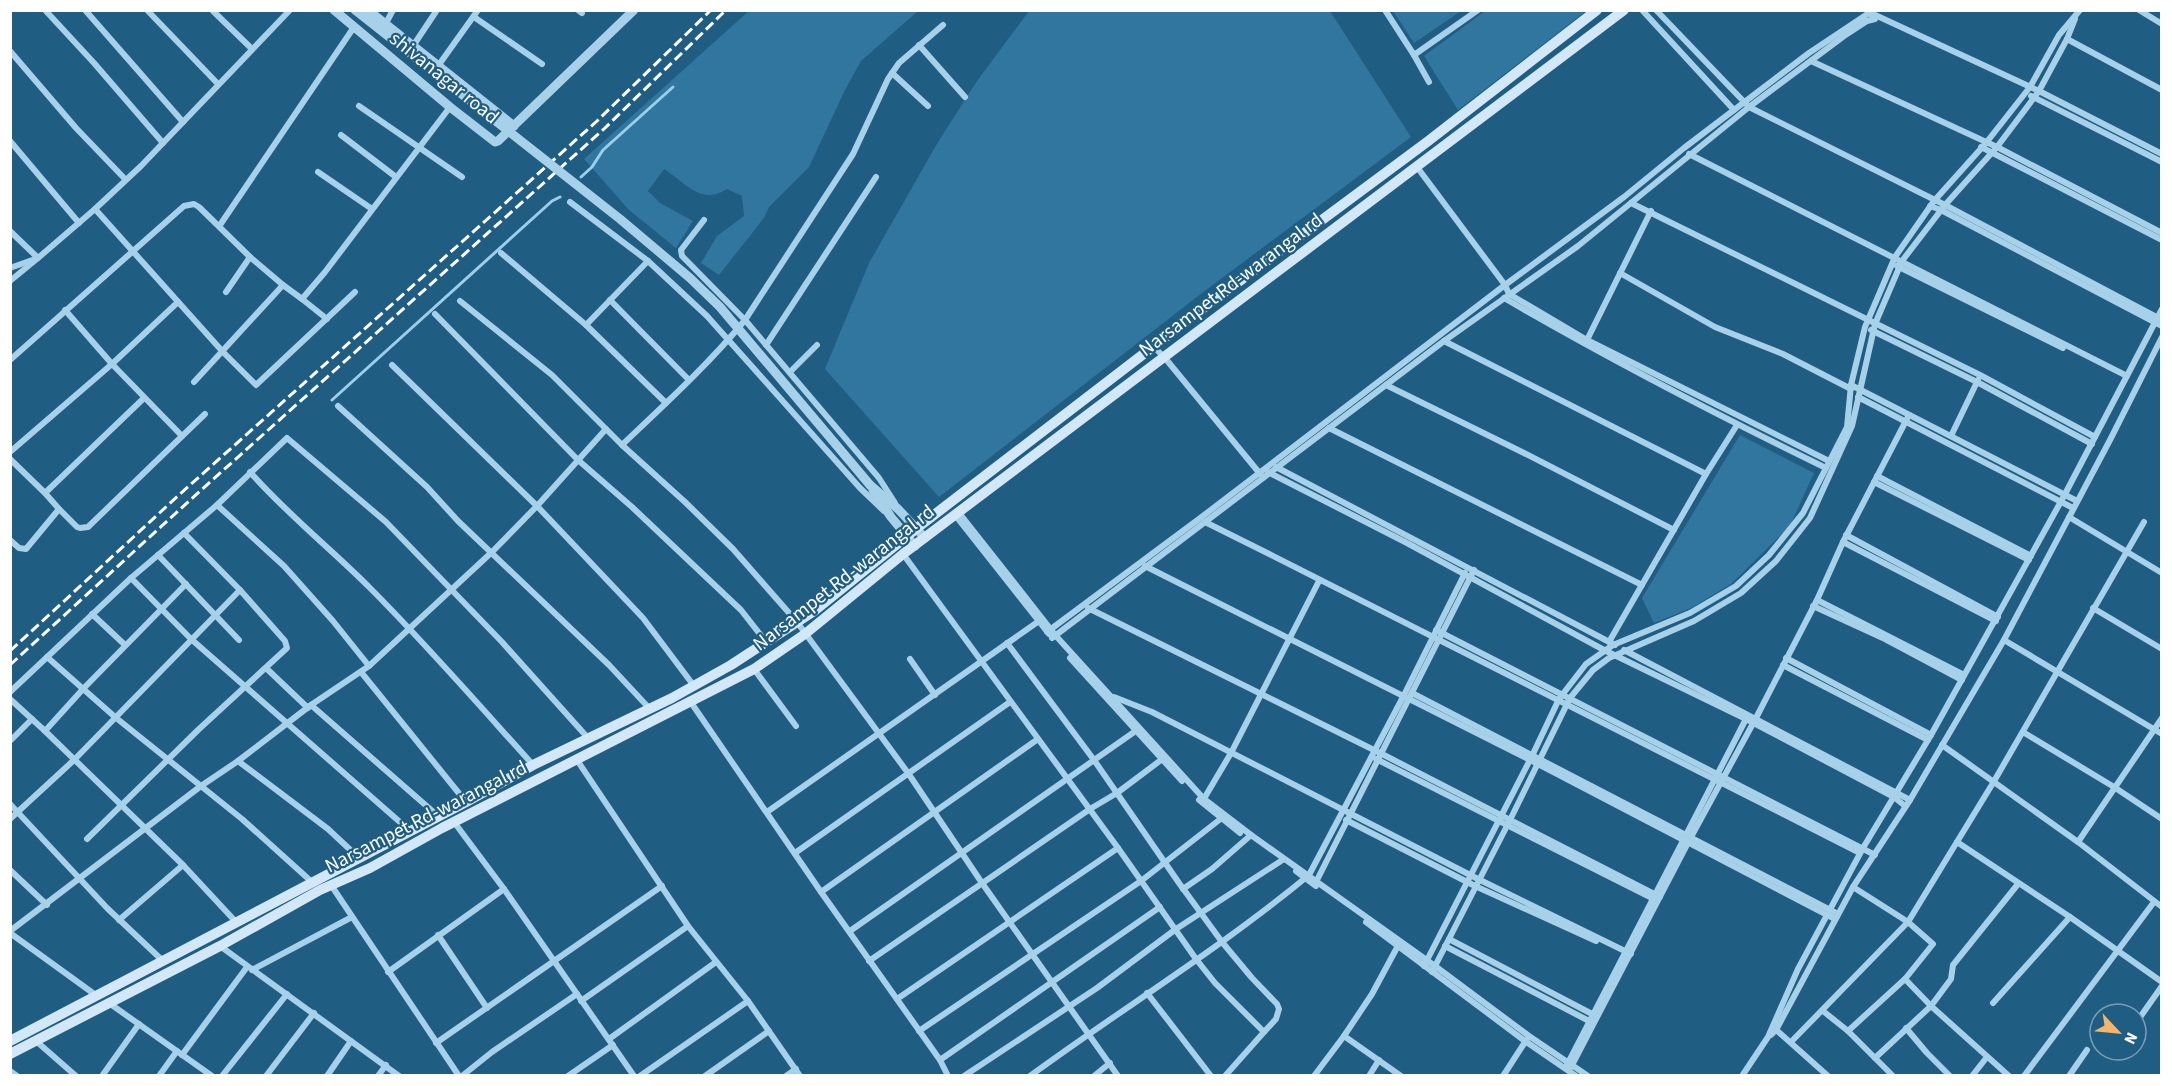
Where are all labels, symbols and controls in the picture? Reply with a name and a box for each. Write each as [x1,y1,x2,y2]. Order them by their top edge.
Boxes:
street label: shivanagar road [383,25,505,131]
street label: Narsampet Rd-warangal rd [1133,207,1329,363]
street label: Narsampet Rd-warangal rd [747,498,941,658]
street label: Narsampet Rd-warangal rd [320,754,532,880]
north arrow [2088,1002,2148,1062]
text: N [2118,1029,2143,1048]

